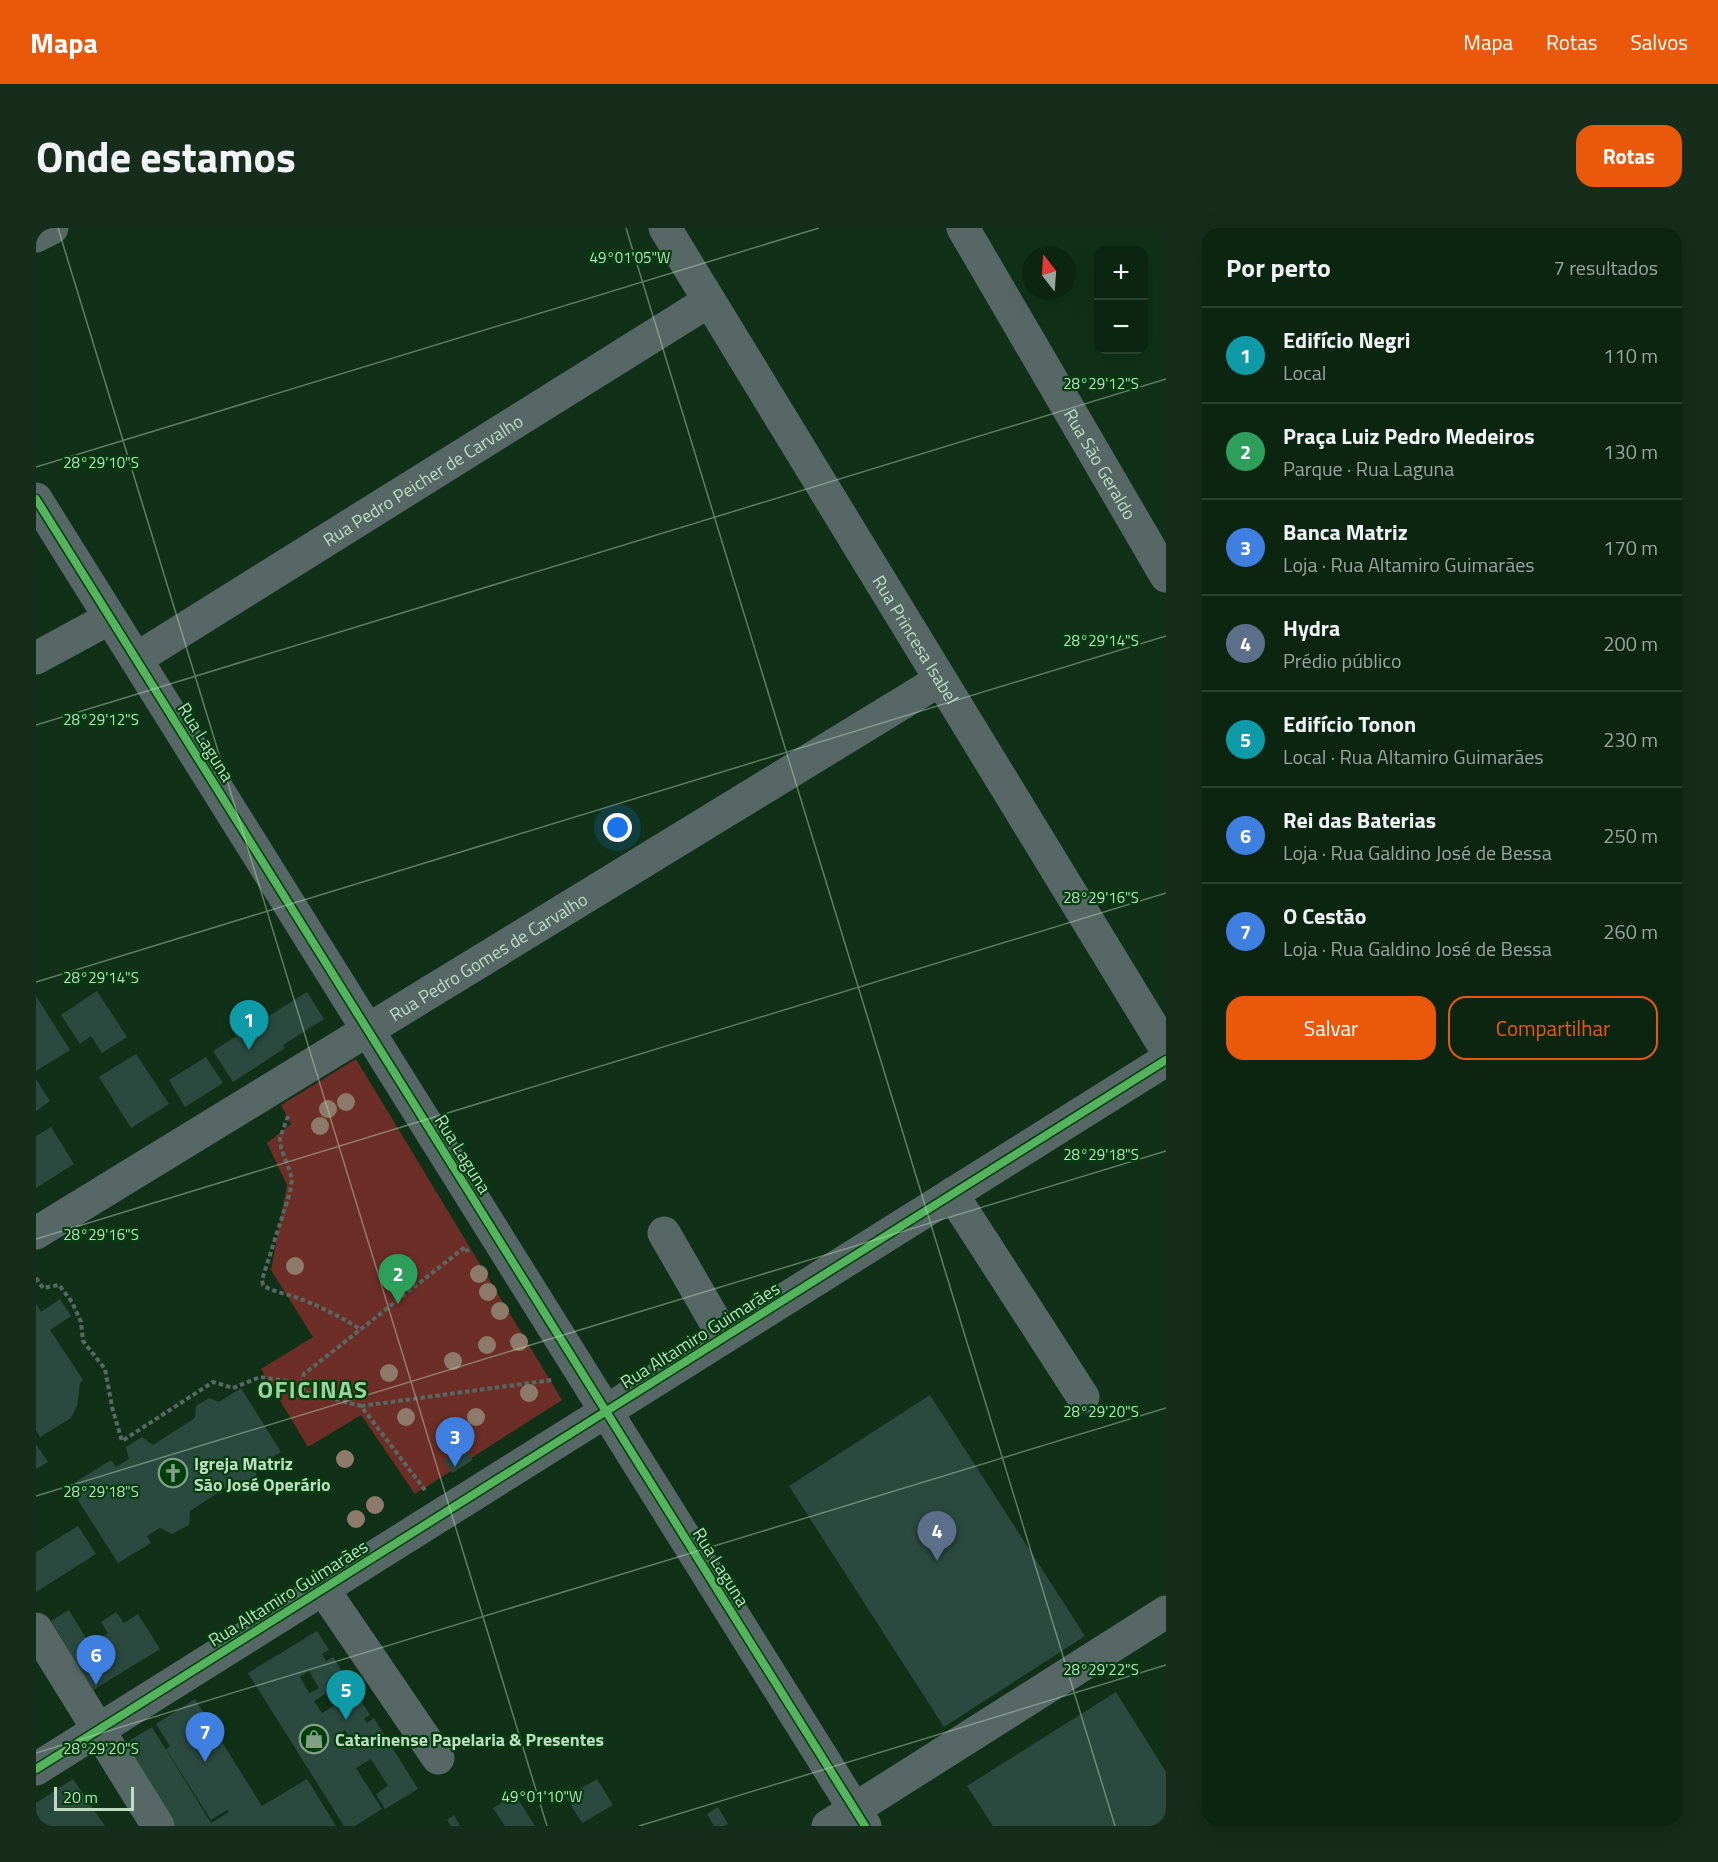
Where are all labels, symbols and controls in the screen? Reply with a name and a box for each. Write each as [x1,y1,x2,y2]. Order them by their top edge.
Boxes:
text: Mapa [30,21,98,64]
text: Mapa [1463,26,1513,58]
text: Rotas [1546,26,1597,58]
text: Salvos [1630,26,1688,58]
text: Onde estamos [36,124,296,188]
button: Rotas [1576,125,1682,187]
text: 49°01'05"W [590,246,670,269]
north arrow [1022,246,1076,300]
map controls [1094,246,1148,354]
button: + [1094,246,1148,300]
text: Por perto [1226,248,1331,287]
text: 7 resultados [1554,252,1658,283]
button: − [1094,300,1148,354]
text: Edifício Negri [1283,323,1410,357]
text: 1 [1240,340,1251,371]
text: 110 m [1603,340,1658,371]
text: Local [1283,357,1326,388]
text: 28°29'12"S [1063,372,1139,395]
street label: Rua São Geraldo [1058,403,1144,524]
street label: Rua Pedro Peicher de Carvalho [317,407,528,553]
text: Praça Luiz Pedro Medeiros [1283,419,1535,453]
text: 2 [1240,436,1251,467]
text: 130 m [1603,436,1658,467]
text: 28°29'10"S [63,451,139,474]
text: Parque · Rua Laguna [1283,453,1454,484]
text: Banca Matriz [1283,515,1408,549]
text: 3 [1240,532,1251,563]
text: 170 m [1603,532,1658,563]
text: Loja · Rua Altamiro Guimarães [1283,549,1535,580]
street label: Rua Princesa Isabel [866,570,966,709]
text: Hydra [1283,611,1340,645]
text: 4 [1240,628,1251,659]
text: 200 m [1603,628,1658,659]
text: 28°29'14"S [1063,629,1139,652]
text: Prédio público [1283,645,1401,676]
street label: Rua Laguna [171,697,241,787]
text: Edifício Tonon [1283,707,1416,741]
text: 28°29'12"S [63,708,139,731]
text: 5 [1240,724,1251,755]
text: 230 m [1603,724,1658,755]
text: Local · Rua Altamiro Guimarães [1283,741,1544,772]
text: Rei das Baterias [1283,803,1436,837]
your location [603,813,632,842]
text: 6 [1240,820,1251,851]
text: 250 m [1603,820,1658,851]
text: Loja · Rua Galdino José de Bessa [1283,837,1552,868]
street label: Rua Pedro Gomes de Carvalho [384,885,592,1027]
text: 28°29'16"S [1063,886,1139,909]
text: O Cestão [1283,899,1367,933]
text: 7 [1240,916,1251,947]
text: 260 m [1603,916,1658,947]
text: Loja · Rua Galdino José de Bessa [1283,933,1552,964]
text: 28°29'14"S [63,966,139,989]
button: Salvar [1226,996,1436,1060]
button: Compartilhar [1448,996,1658,1060]
pin: 1 [230,1000,268,1050]
street label: Rua Laguna [428,1109,498,1199]
text: 28°29'18"S [1063,1143,1139,1166]
text: 28°29'16"S [63,1223,139,1246]
pin: 2 [378,1254,418,1304]
street label: Rua Altamiro Guimarães [615,1275,785,1395]
district label: OFICINAS [257,1371,369,1407]
text: 28°29'20"S [1063,1400,1139,1423]
pin: 3 [436,1418,474,1467]
place label: Igreja Matriz São José Operário [194,1450,331,1498]
church icon: Igreja Matriz São José Operário [157,1457,189,1489]
text: 28°29'18"S [63,1480,139,1503]
pin: 4 [918,1512,956,1561]
street label: Rua Laguna [686,1522,756,1612]
street label: Rua Altamiro Guimarães [203,1533,373,1653]
pin: 6 [76,1636,116,1685]
text: 28°29'22"S [1063,1658,1139,1681]
pin: 5 [326,1670,366,1720]
pin: 7 [186,1712,224,1762]
shop icon: Catarinense Papelaria & Presentes [298,1723,330,1755]
place label: Catarinense Papelaria & Presentes [335,1726,604,1753]
text: 28°29'20"S [63,1737,139,1760]
scale bar [54,1784,134,1812]
text: 20 m [63,1785,98,1809]
text: 49°01'10"W [502,1785,582,1808]

